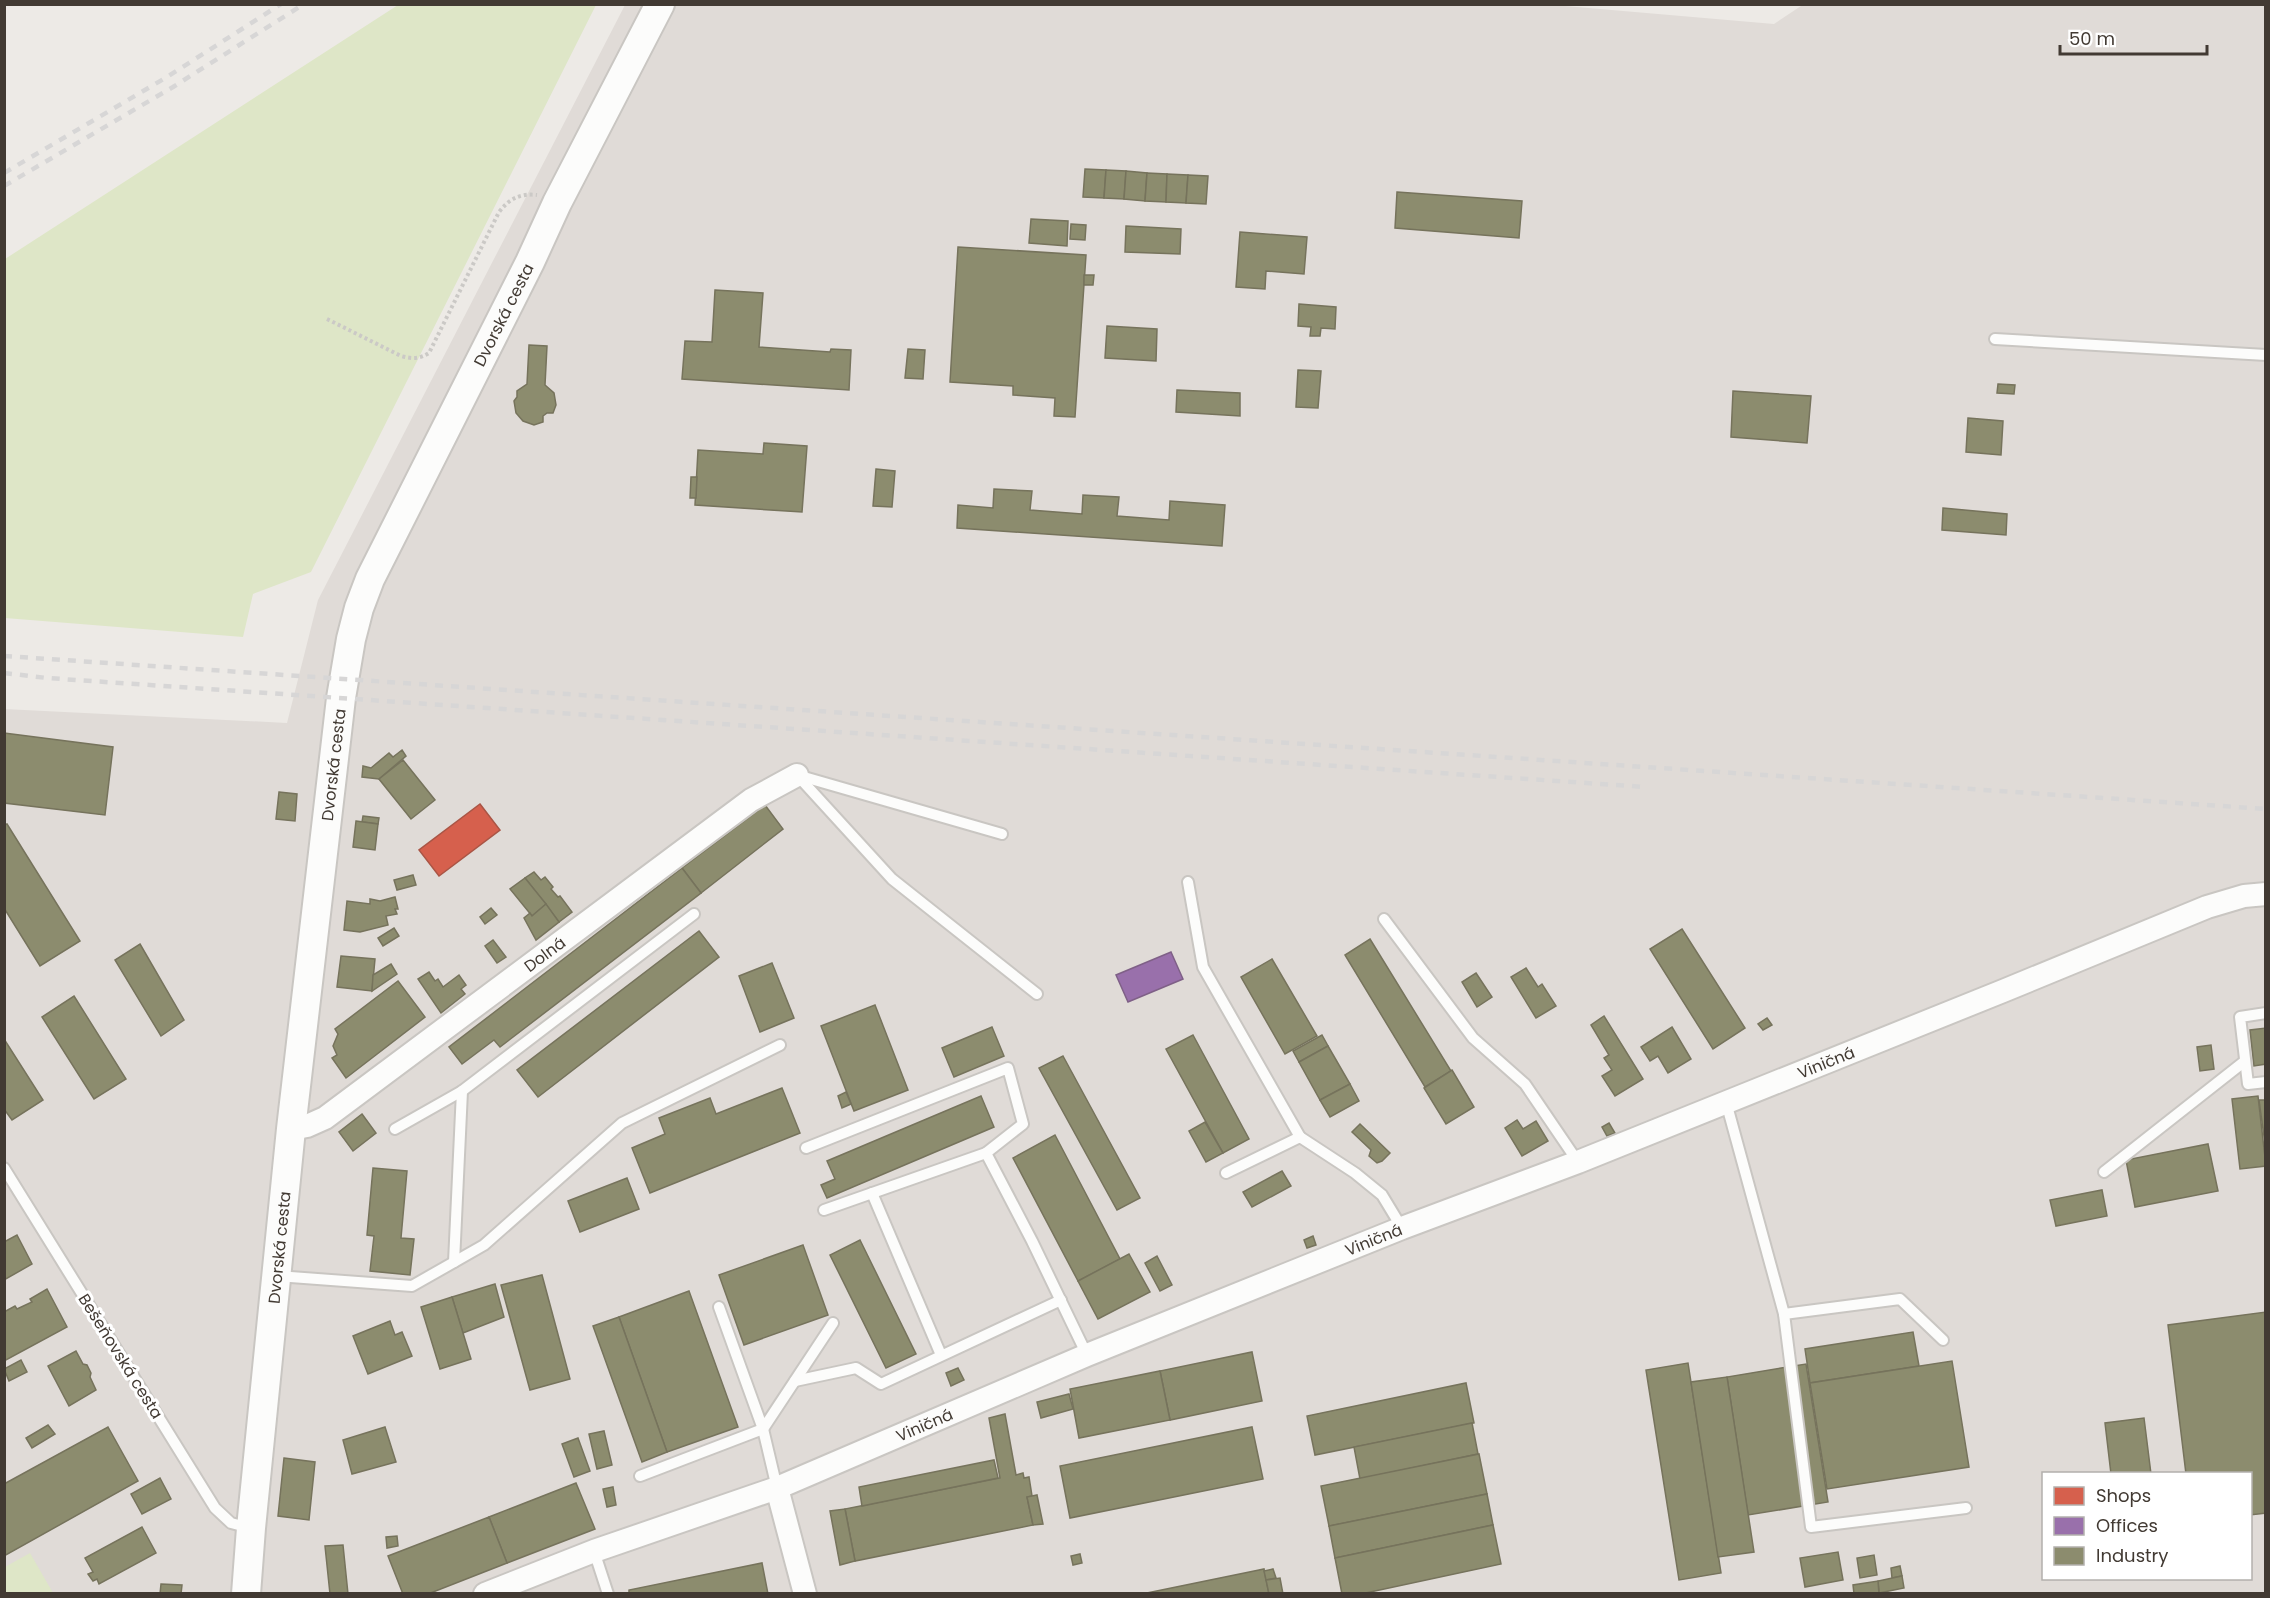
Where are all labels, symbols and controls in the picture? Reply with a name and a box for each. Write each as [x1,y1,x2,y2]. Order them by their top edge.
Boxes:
scale bar [2060,18,2207,56]
text: 50 m [2069,26,2115,51]
street label: Dvorská cesta [468,259,540,371]
street label: Dvorská cesta [316,707,352,822]
street label: Dolná [519,931,570,978]
street label: Viničná [1794,1041,1858,1084]
street label: Dvorská cesta [263,1190,297,1305]
street label: Viničná [1342,1218,1406,1262]
street label: Bešeňovská cesta [73,1289,168,1423]
street label: Viničná [893,1403,956,1448]
legend [2042,1472,2252,1580]
text: Shops [2096,1483,2151,1508]
text: Offices [2096,1513,2158,1538]
text: Industry [2096,1543,2168,1568]

